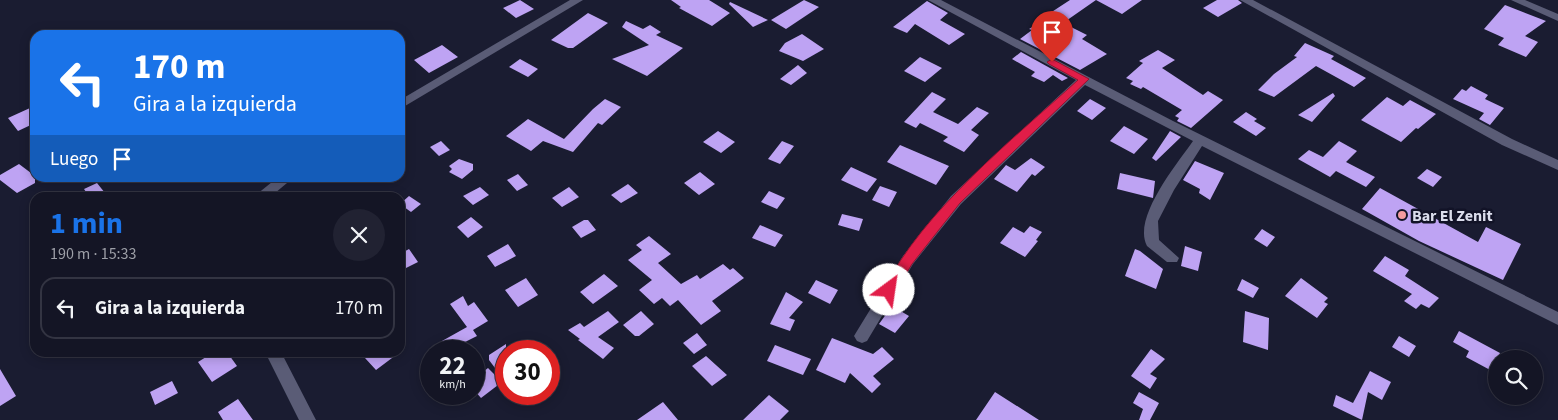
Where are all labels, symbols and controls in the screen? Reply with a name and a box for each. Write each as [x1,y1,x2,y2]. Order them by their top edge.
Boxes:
pin [1031,11,1073,62]
icon: arrive [1038,18,1066,46]
text: 170 m [133,42,225,92]
icon: left [50,50,115,115]
text: Gira a la izquierda [133,88,297,120]
icon: arrive [108,145,136,173]
text: Luego [50,146,98,173]
text: 1 min [50,202,123,245]
place label: Bar El Zenit [1412,205,1493,227]
button: close [333,209,385,261]
marker: Bar El Zenit [1396,209,1408,221]
text: 190 m · 15:33 [50,243,137,265]
position arrow [862,263,914,315]
icon: left [52,294,80,322]
text: Gira a la izquierda [95,295,245,322]
text: 170 m [335,295,383,322]
speed limit sign: 30 [495,340,560,405]
text: 22 [439,348,466,384]
map controls [1488,350,1543,405]
button: search [1488,350,1543,405]
text: km/h [439,376,466,393]

